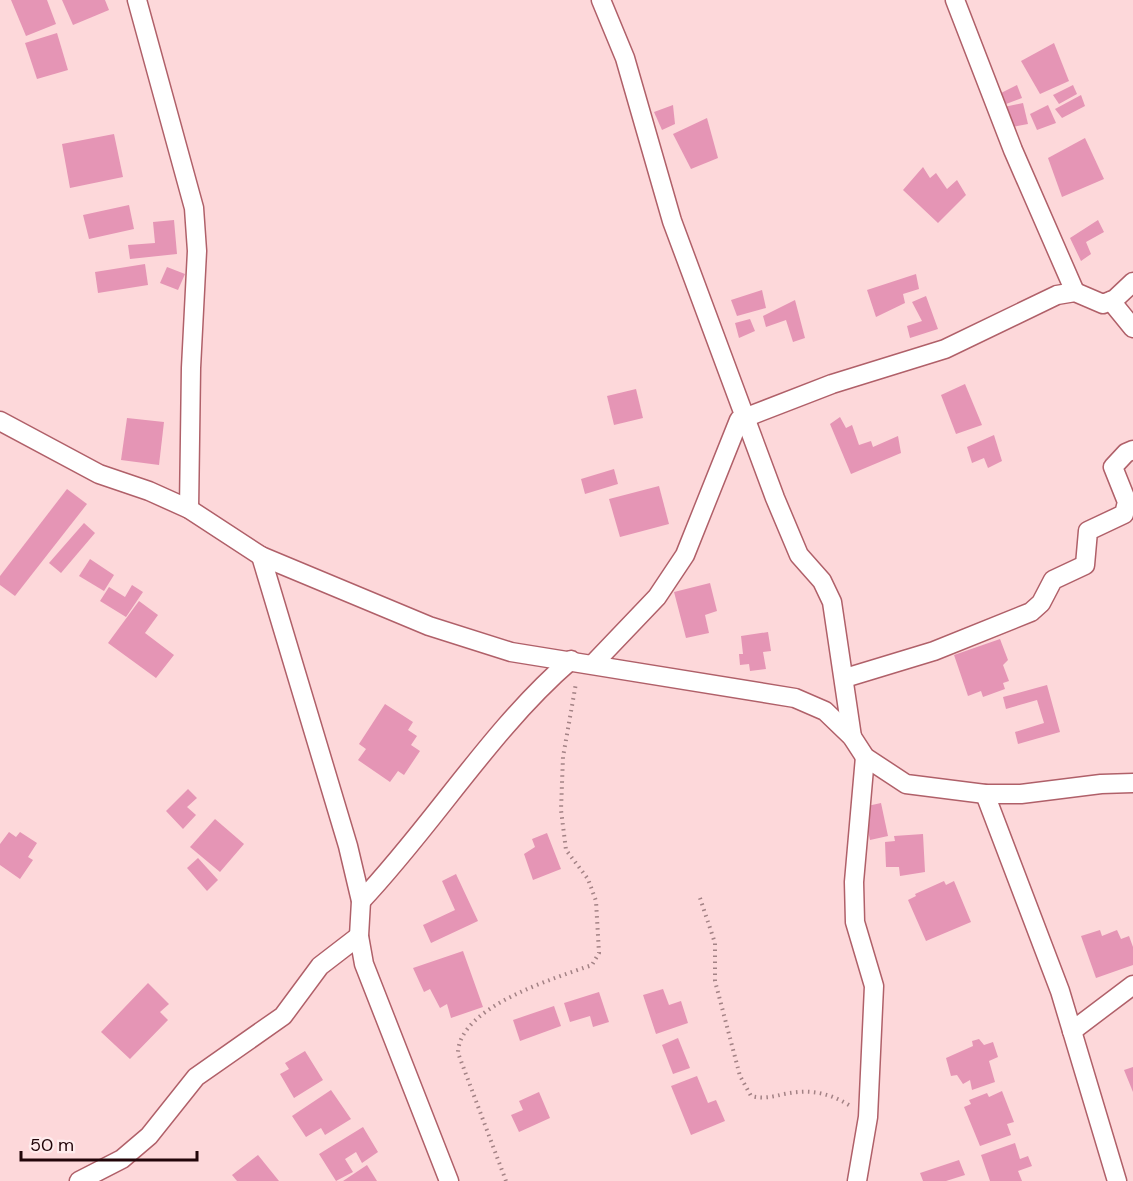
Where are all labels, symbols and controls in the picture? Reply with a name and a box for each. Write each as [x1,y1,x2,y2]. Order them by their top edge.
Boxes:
scale bar [21,1124,196,1162]
text: 50 m [30,1133,74,1157]

